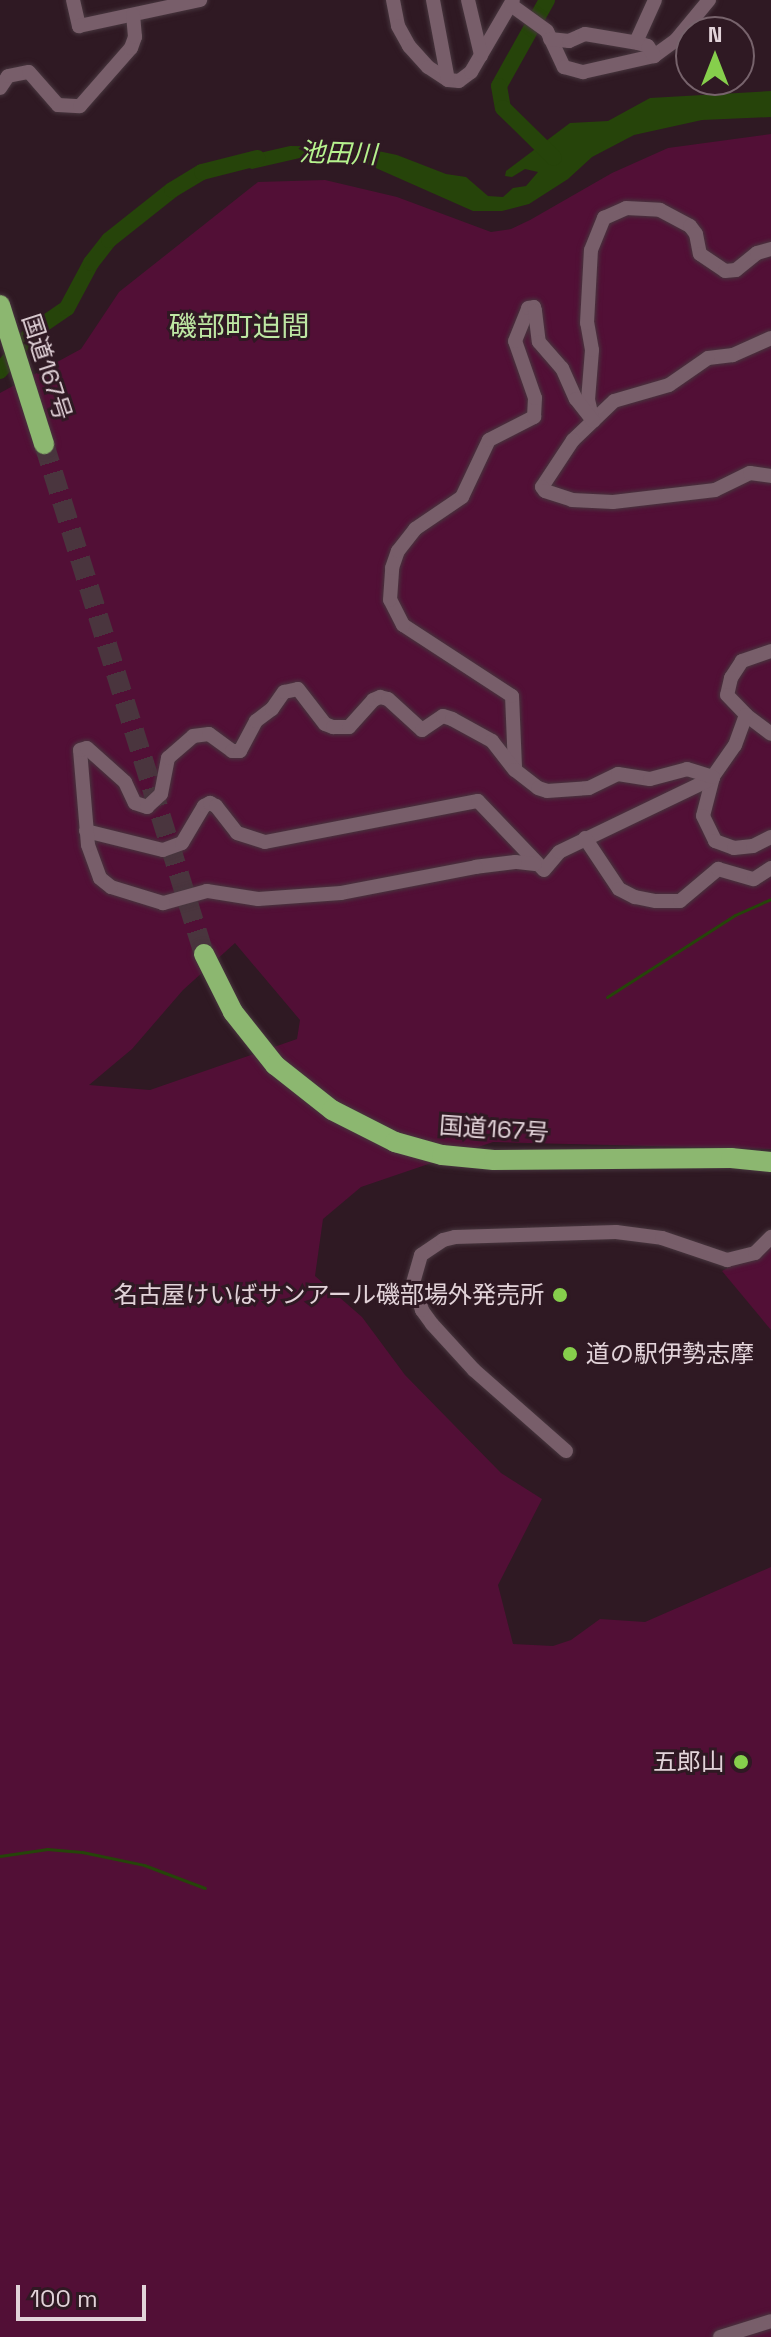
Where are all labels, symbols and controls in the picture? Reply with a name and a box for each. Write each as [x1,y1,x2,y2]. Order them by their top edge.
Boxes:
north arrow [675,16,755,96]
text: N [708,20,722,48]
water label: 池田川 [298,137,378,171]
district label: 磯部町迫間 [169,309,309,343]
street label: 国道167号 [16,310,78,424]
street label: 国道167号 [438,1111,550,1147]
place label: 名古屋けいばサンアール磯部場外発売所 [113,1281,544,1309]
marker: 名古屋けいばサンアール磯部場外発売所 [551,1286,569,1304]
place label: 道の駅伊勢志摩 [586,1340,754,1368]
marker: 道の駅伊勢志摩 [561,1345,579,1363]
place label: 五郎山 [653,1748,725,1776]
marker: 五郎山 [732,1753,750,1771]
scale bar [20,2269,150,2319]
text: 100 m [30,2283,98,2314]

